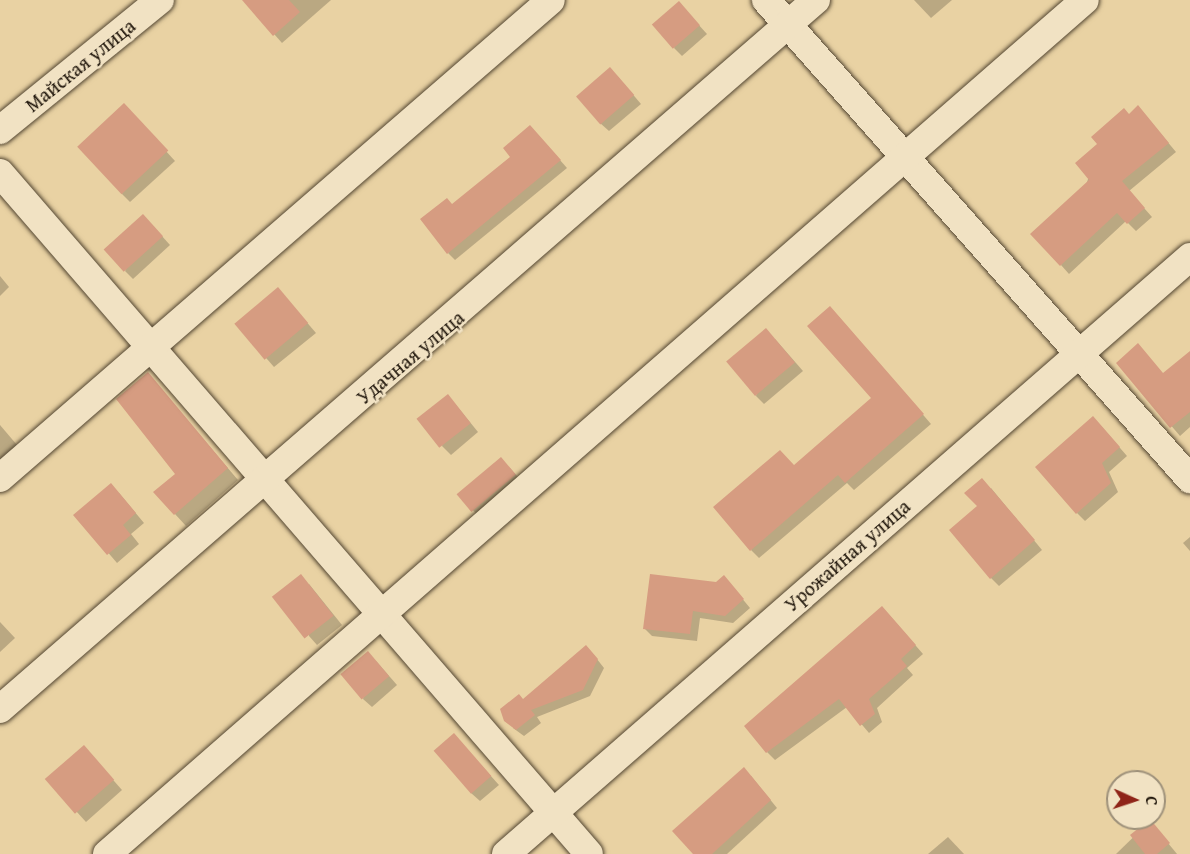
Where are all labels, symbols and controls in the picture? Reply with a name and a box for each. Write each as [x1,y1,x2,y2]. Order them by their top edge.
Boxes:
street label: Майская улица [20,13,140,117]
street label: Удачная улица [351,305,469,409]
street label: Урожайная улица [779,494,915,616]
north arrow [1106,770,1166,830]
text: С [1140,796,1164,806]

